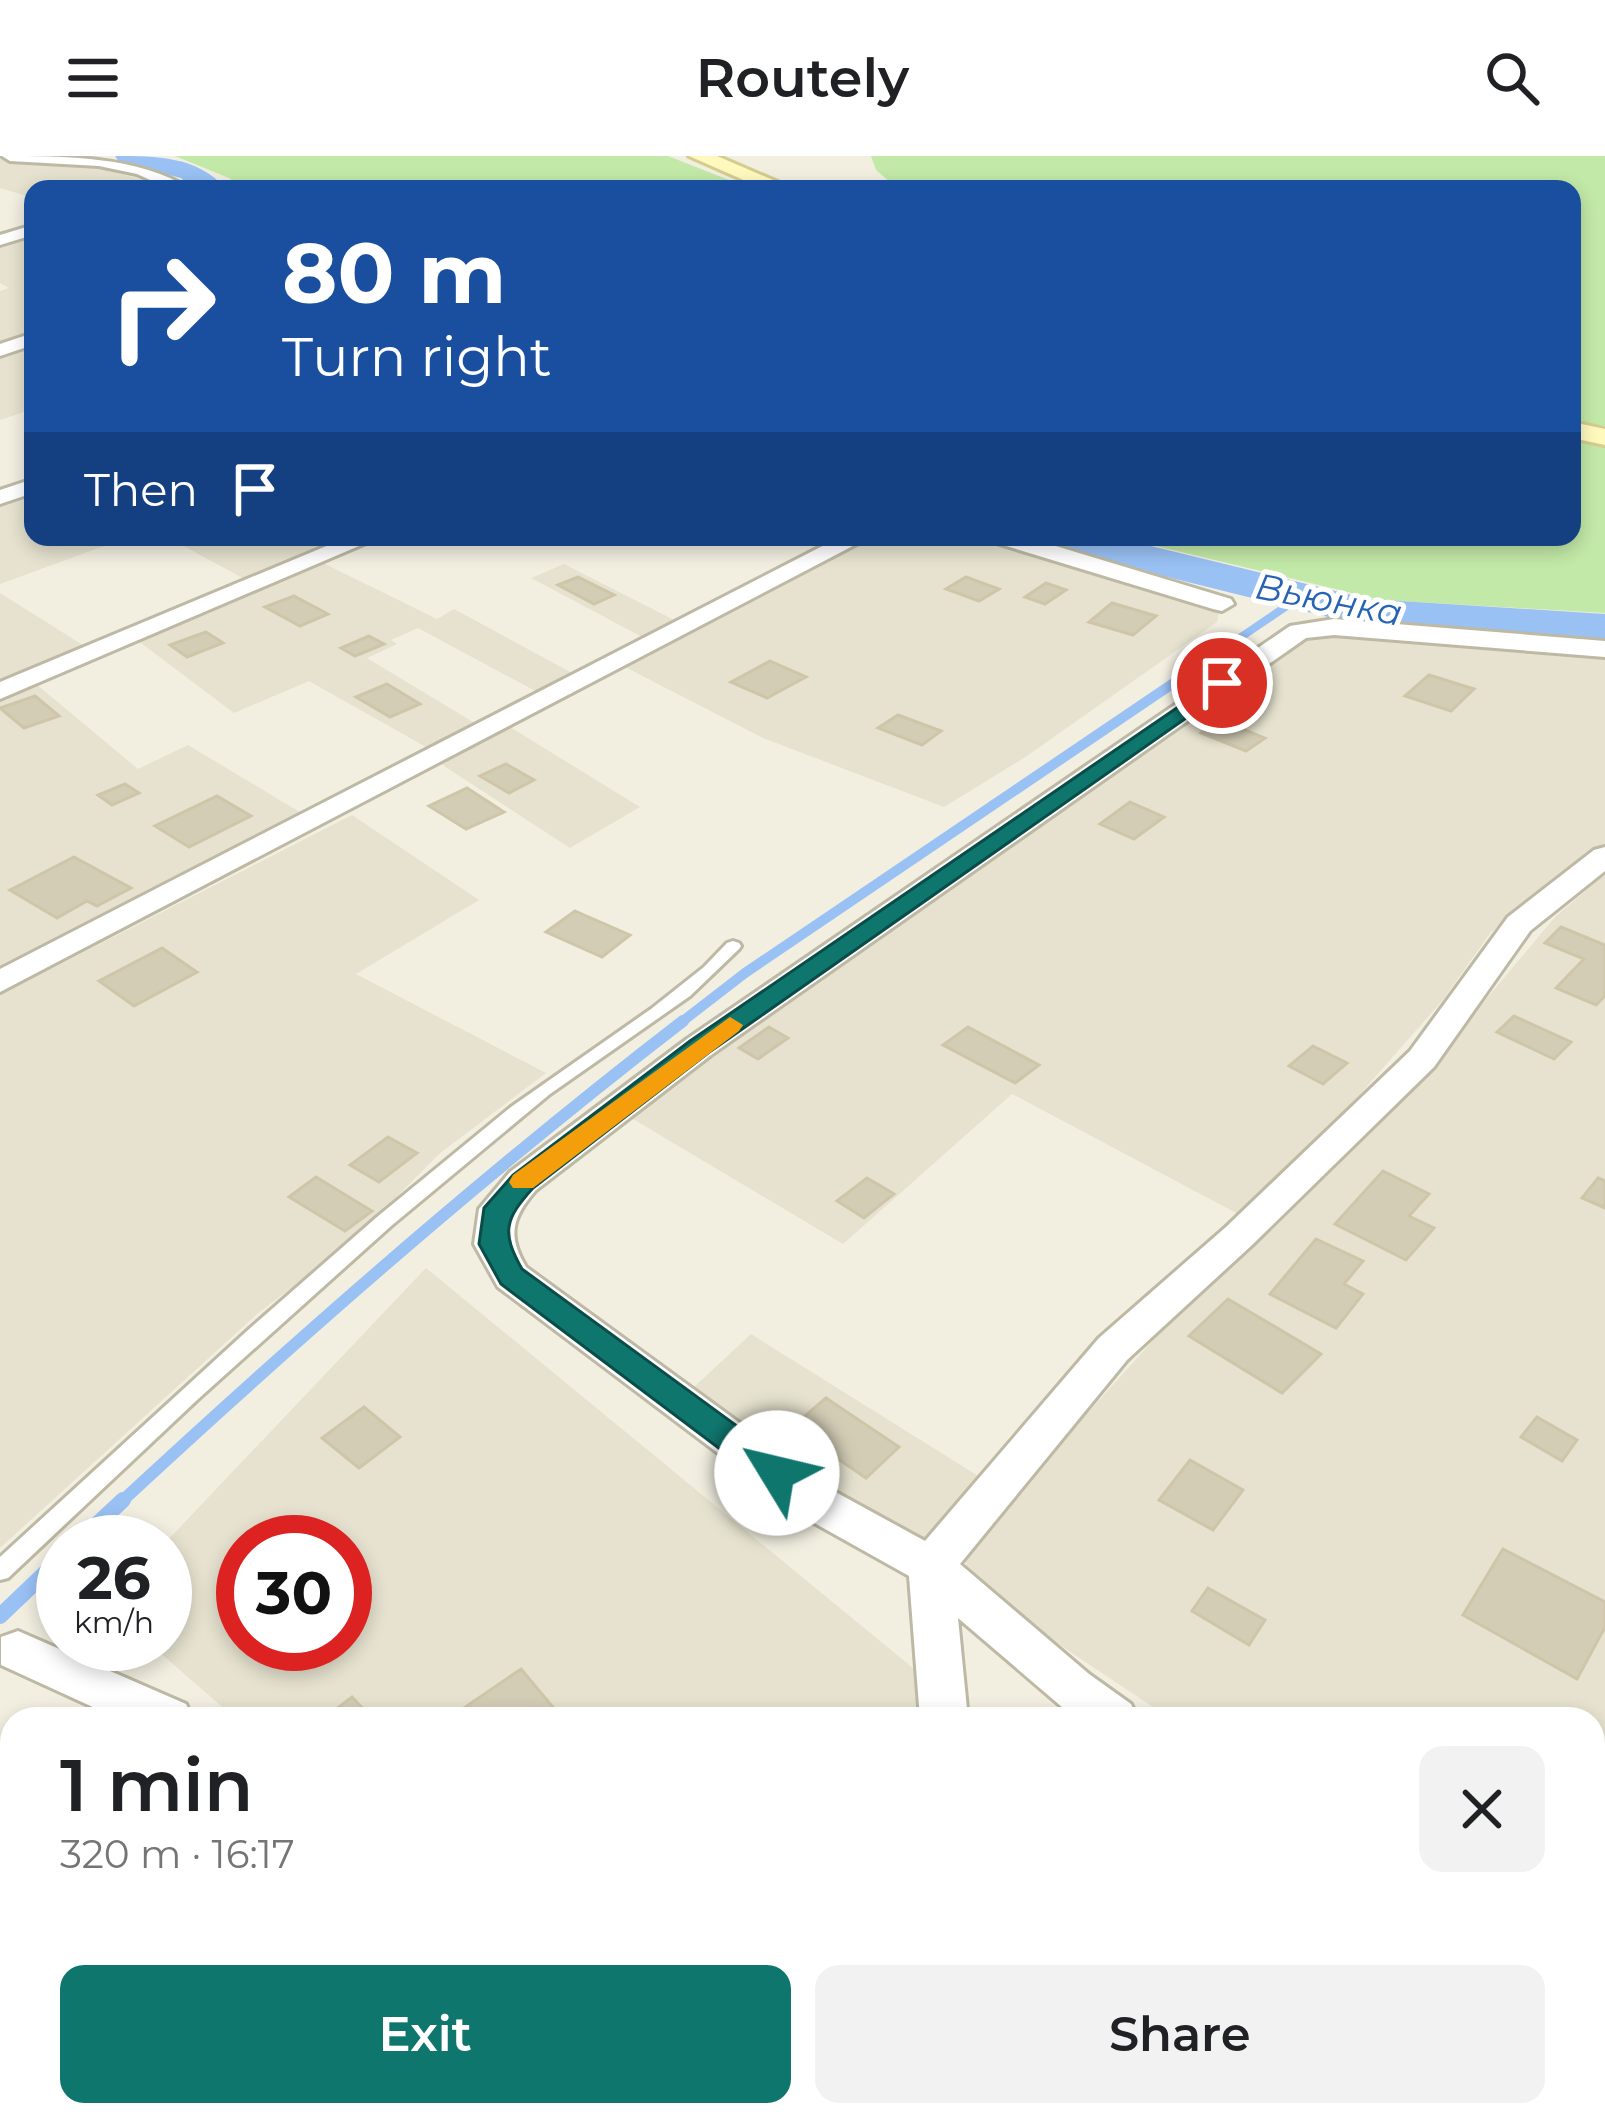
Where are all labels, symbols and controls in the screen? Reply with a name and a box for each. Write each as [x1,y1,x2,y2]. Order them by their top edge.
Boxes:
icon: menu [60,45,126,111]
text: Routely [696,45,909,111]
icon: search [1479,45,1545,111]
text: 80 m [282,222,506,324]
icon: right [84,228,240,384]
text: Turn right [282,324,552,390]
icon: arrive [222,456,288,522]
text: Then [84,462,198,517]
water label: Вьюнка [1252,563,1406,635]
pin [1171,632,1273,734]
icon: arrive [1189,650,1255,716]
position arrow [714,1410,840,1536]
speed limit sign: 30 [216,1515,372,1671]
text: 26 [77,1541,151,1614]
text: km/h [74,1604,154,1641]
text: 1 min [60,1741,253,1829]
button: close [1419,1746,1545,1872]
text: 320 m · 16:17 [60,1830,295,1878]
button: Exit [60,1965,791,2103]
button: Share [815,1965,1545,2103]

